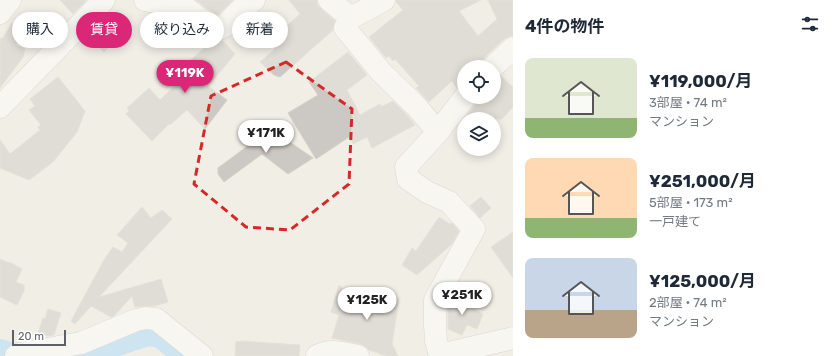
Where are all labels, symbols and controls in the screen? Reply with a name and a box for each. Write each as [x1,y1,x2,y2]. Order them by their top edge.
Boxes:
chip: 購入 [12,12,68,48]
chip: 賃貸 [76,12,132,48]
chip: 絞り込み [140,12,224,48]
chip: 新着 [232,12,288,48]
icon: filters [799,13,821,35]
text: 4件の物件 [525,16,605,36]
pin: ¥119K [157,60,213,94]
map controls [457,60,501,156]
button: locate [457,60,501,104]
text: ¥119K [166,65,204,80]
text: ¥119,000/月 [649,71,753,91]
icon: home [557,74,605,122]
text: 3部屋 · 74 m² [649,95,727,110]
button: layers [457,112,501,156]
text: マンション [649,114,714,129]
pin: ¥171K [238,120,294,154]
text: ¥171K [247,125,285,140]
text: ¥251,000/月 [649,171,756,191]
icon: home [557,174,605,222]
text: 5部屋 · 173 m² [649,195,733,210]
text: 一戸建て [649,214,701,229]
text: ¥125,000/月 [649,271,756,291]
icon: home [557,274,605,322]
pin: ¥251K [434,282,490,316]
pin: ¥125K [339,287,395,321]
text: ¥251K [442,287,482,302]
text: ¥125K [347,292,387,307]
text: 2部屋 · 74 m² [649,295,727,310]
text: マンション [649,314,714,329]
scale bar [12,328,66,347]
text: 20 m [18,330,44,343]

